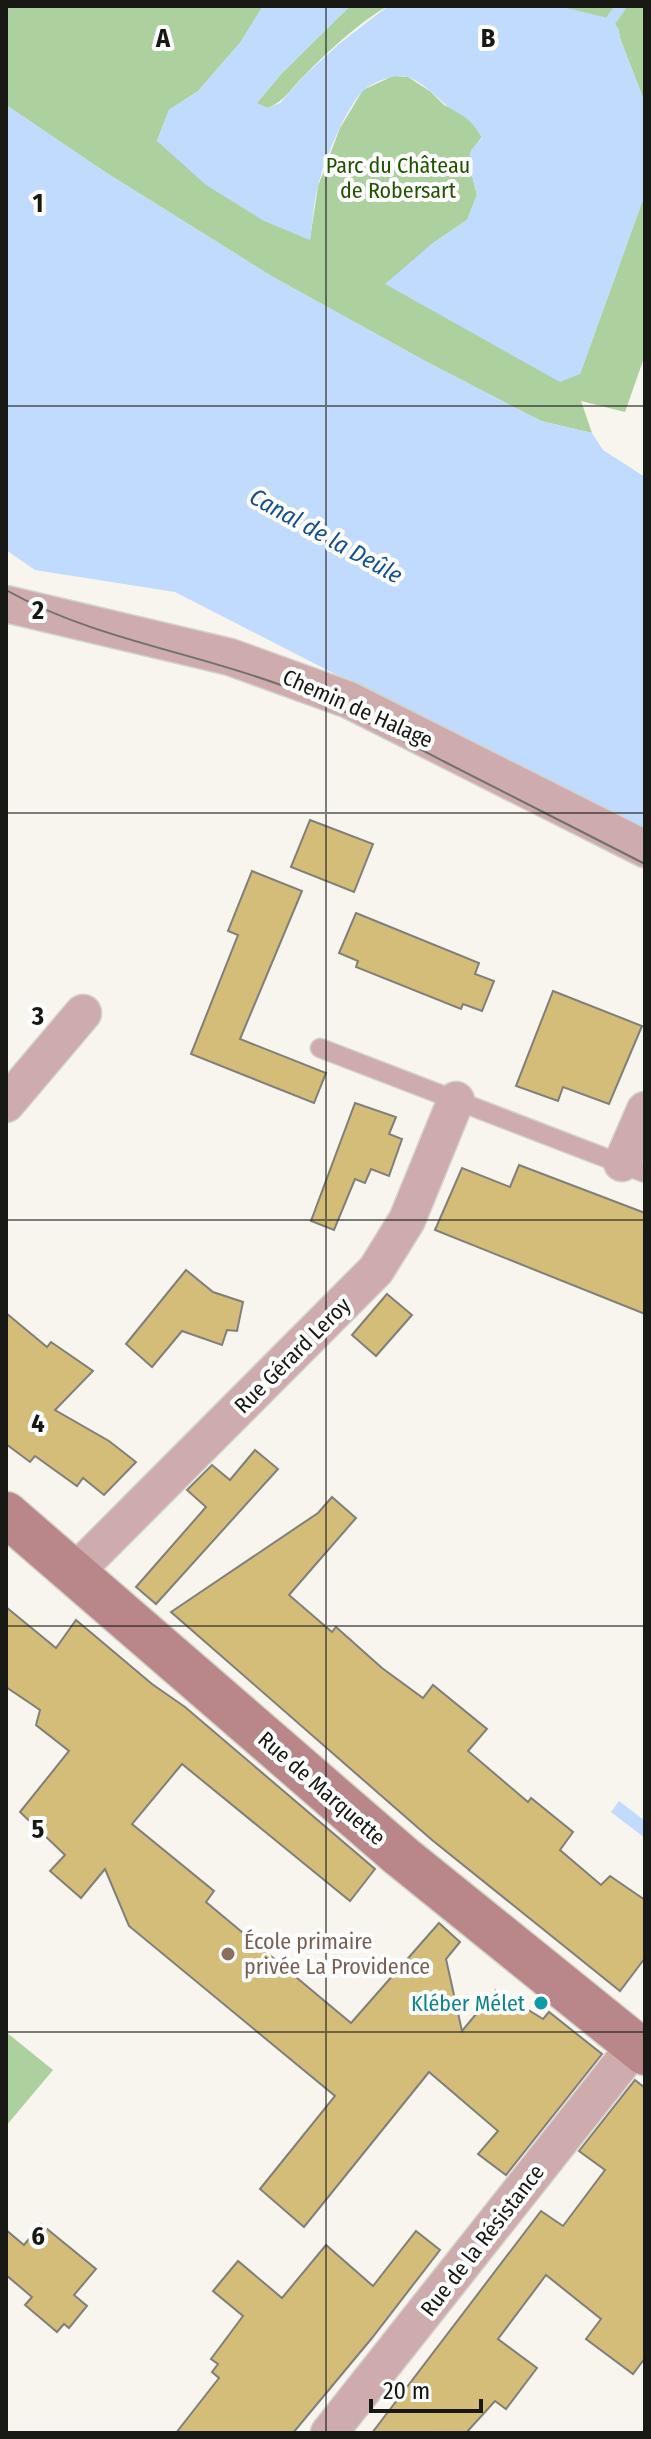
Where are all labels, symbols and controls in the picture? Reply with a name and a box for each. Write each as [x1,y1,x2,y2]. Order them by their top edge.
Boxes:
text: A [155,23,171,54]
text: B [481,23,496,54]
park label: Parc du Château de Robersart [326,152,470,204]
text: 1 [33,188,44,219]
water label: Canal de la Deûle [245,483,407,589]
text: 2 [31,595,44,626]
street label: Chemin de Halage [279,663,437,754]
text: 3 [31,1001,44,1032]
street label: Rue Gérard Leroy [229,1291,356,1419]
text: 4 [31,1408,45,1439]
street label: Rue de Marquette [252,1726,391,1851]
text: 5 [32,1814,45,1845]
place label: École primaire privée La Providence [244,1928,430,1980]
marker: École primaire privée La Providence [219,1945,237,1963]
place label: Kléber Mélet [411,1990,526,2017]
marker: Kléber Mélet [532,1994,550,2012]
street label: Rue de la Résistance [415,2159,550,2322]
text: 6 [31,2221,45,2252]
scale bar [371,2363,481,2413]
text: 20 m [383,2377,430,2405]

